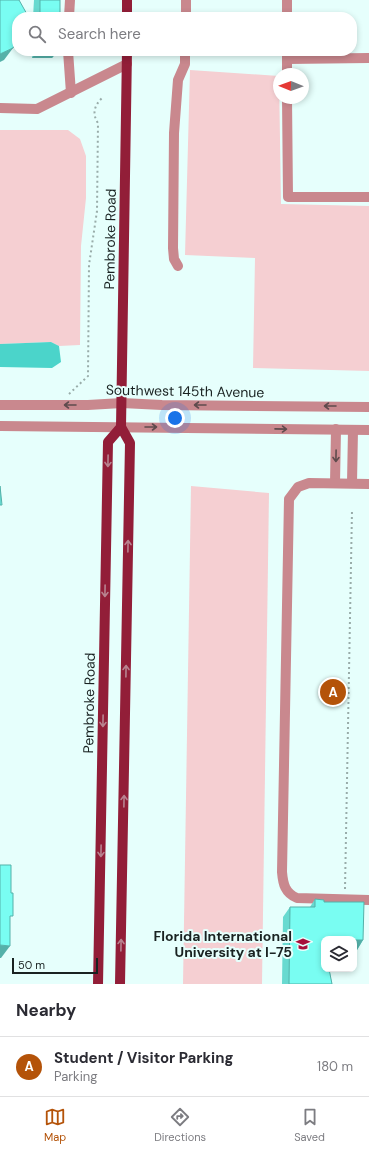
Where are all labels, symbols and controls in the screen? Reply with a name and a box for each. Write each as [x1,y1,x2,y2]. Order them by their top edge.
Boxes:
search box [12,12,357,56]
icon: search [26,23,48,45]
text: Search here [58,24,141,44]
north arrow [273,68,309,104]
street label: Pembroke Road [100,188,120,290]
street label: Southwest 145th Avenue [106,381,264,401]
one-way arrow [64,401,77,409]
one-way arrow [194,401,207,409]
one-way arrow [324,402,337,410]
your location [165,408,185,428]
one-way arrow [144,423,157,431]
one-way arrow [274,425,287,433]
one-way arrow [332,449,340,462]
one-way arrow [104,454,111,467]
one-way arrow [124,540,132,553]
one-way arrow [101,584,109,597]
street label: Pembroke Road [79,652,99,754]
one-way arrow [122,665,130,678]
pin: A [320,677,346,707]
one-way arrow [99,714,107,727]
one-way arrow [120,795,127,808]
one-way arrow [97,844,105,857]
place label: Florida International University at I-75 [153,927,292,961]
school or university icon: Florida International University at I-75 [295,936,311,952]
map controls [321,936,357,972]
button: layers [321,936,357,972]
one-way arrow [117,939,125,952]
scale bar [12,956,98,975]
text: 50 m [18,958,45,972]
text: Nearby [16,999,76,1021]
text: Student / Visitor Parking [54,1048,233,1068]
text: A [24,1058,34,1075]
text: 180 m [317,1058,353,1075]
text: Parking [54,1068,98,1085]
tab: Map [44,1106,66,1144]
tab: Directions [154,1106,206,1144]
tab: Saved [294,1106,325,1144]

